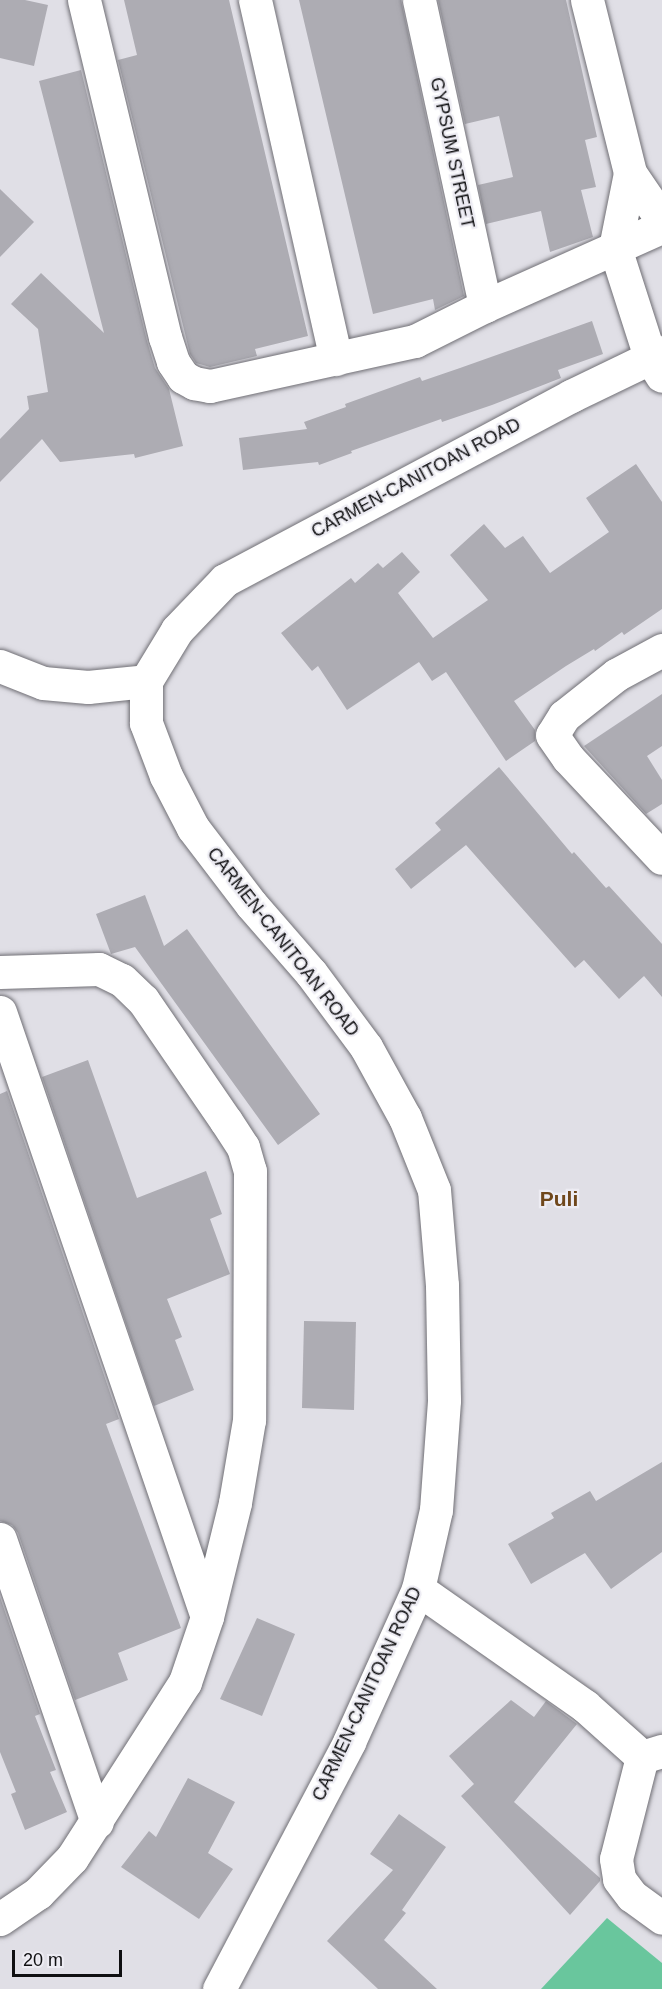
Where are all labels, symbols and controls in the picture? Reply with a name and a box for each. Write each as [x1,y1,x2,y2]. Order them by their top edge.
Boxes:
street label: GYPSUM STREET [425,75,479,231]
street label: CARMEN-CANITOAN ROAD [308,414,524,542]
street label: CARMEN-CANITOAN ROAD [203,843,363,1041]
district label: Puli [540,1186,578,1212]
street label: CARMEN-CANITOAN ROAD [308,1584,426,1804]
scale bar [15,1938,124,1976]
text: 20 m [23,1950,63,1970]

